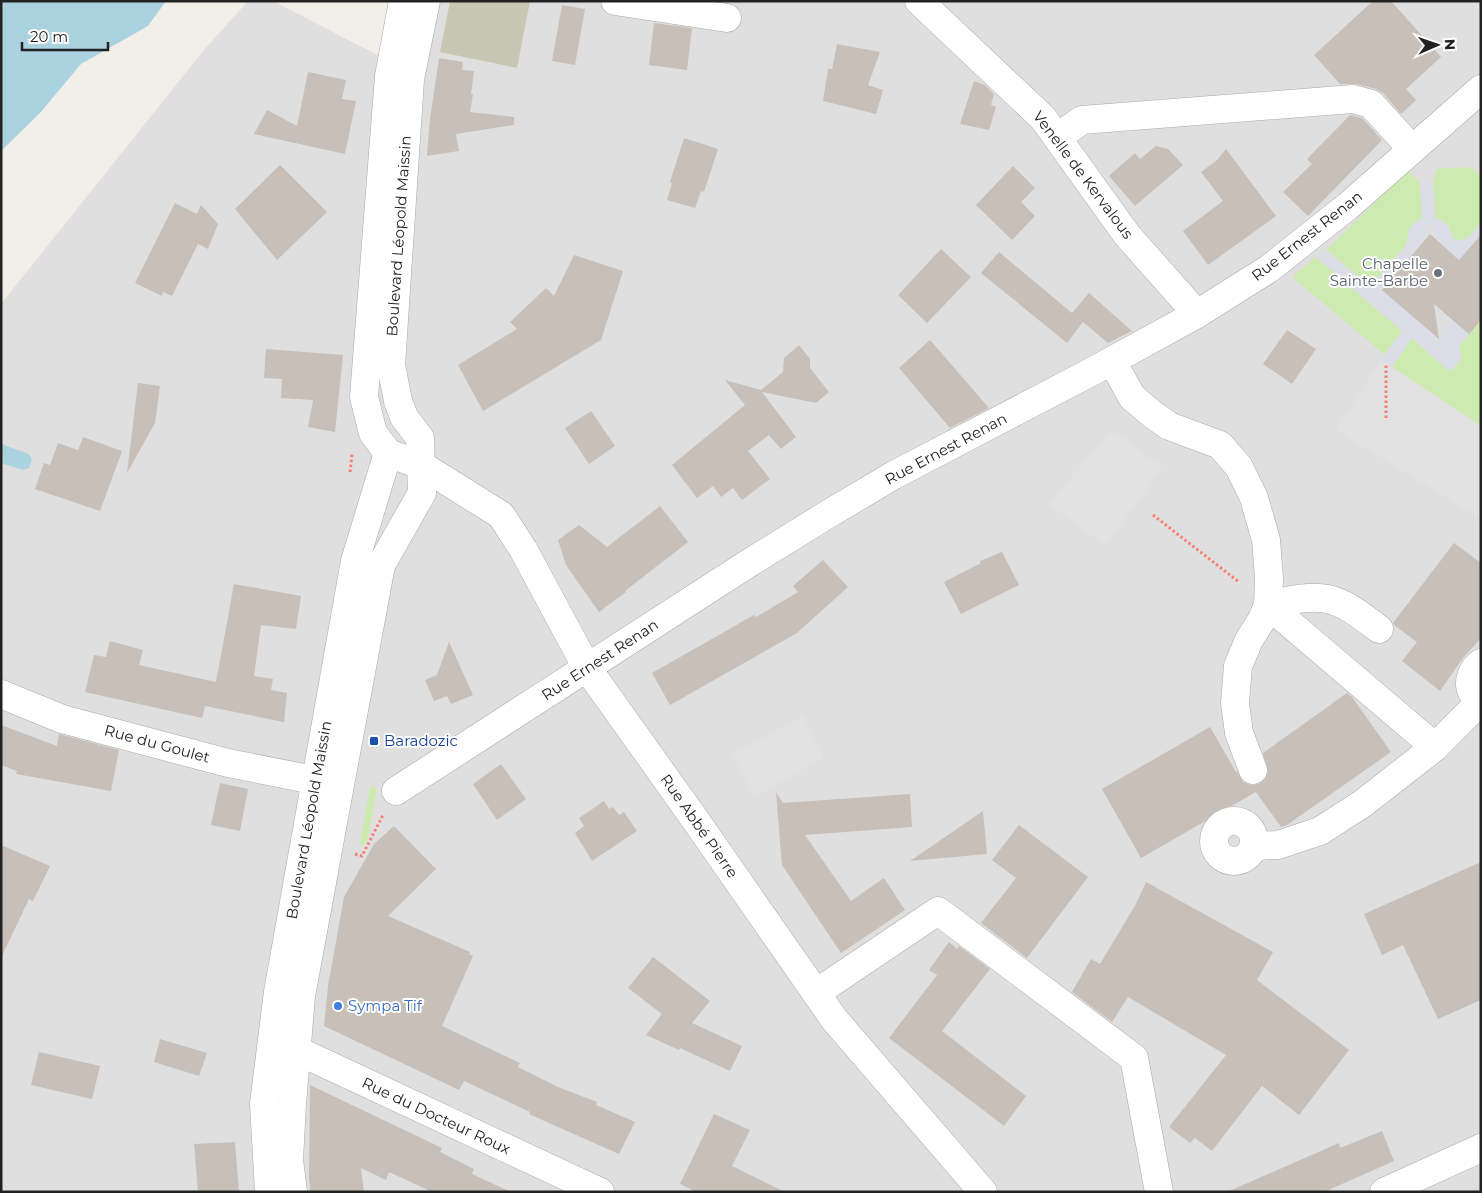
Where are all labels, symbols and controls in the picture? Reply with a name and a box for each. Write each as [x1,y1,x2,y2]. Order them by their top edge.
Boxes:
scale bar [22,20,109,52]
north arrow [1412,20,1462,70]
text: 20 m [30,27,68,46]
text: N [1441,39,1459,51]
street label: Venelle de Kervalous [1029,107,1138,242]
street label: Boulevard Léopold Maissin [382,135,415,337]
street label: Rue Ernest Renan [1247,186,1366,285]
place label: Chapelle Sainte-Barbe [1330,254,1428,290]
marker: Chapelle Sainte-Barbe [1432,267,1444,279]
street label: Rue Ernest Renan [882,408,1010,489]
street label: Rue Ernest Renan [538,615,662,704]
street label: Boulevard Léopold Maissin [282,719,335,921]
street label: Rue du Goulet [102,720,212,767]
place label: Baradozic [384,731,458,750]
marker: Baradozic [368,735,380,747]
street label: Rue Abbé Pierre [656,770,742,881]
place label: Sympa Tif [348,996,423,1015]
marker: Sympa Tif [332,1000,344,1012]
street label: Rue du Docteur Roux [359,1073,513,1158]

